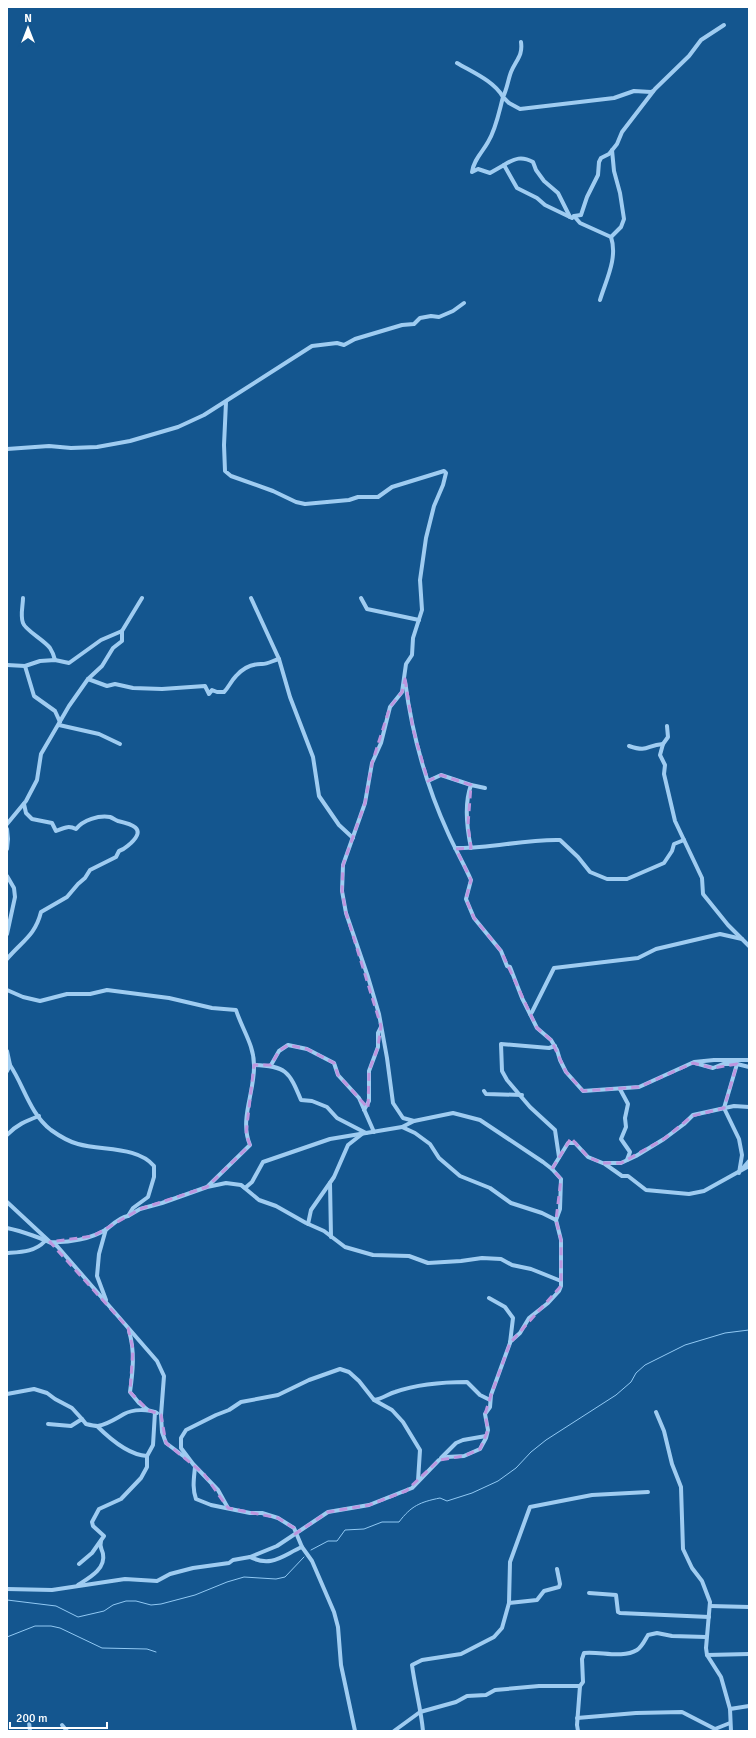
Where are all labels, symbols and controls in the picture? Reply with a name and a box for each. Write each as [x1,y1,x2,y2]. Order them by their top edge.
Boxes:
north arrow [8,8,48,48]
text: N [24,12,32,25]
scale bar [10,1704,107,1730]
text: 200 m [16,1711,48,1726]

